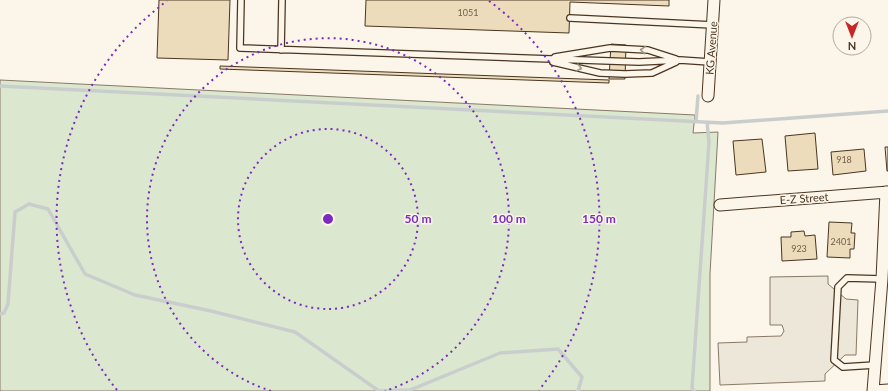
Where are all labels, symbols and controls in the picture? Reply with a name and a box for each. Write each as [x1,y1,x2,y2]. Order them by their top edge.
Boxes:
house number: 1051 [458,7,478,18]
north arrow [832,16,872,56]
street label: KG Avenue [703,21,719,75]
text: N [848,40,856,53]
one-way arrow [640,45,646,54]
one-way arrow [576,64,582,72]
house number: 918 [836,154,852,165]
street label: E-Z Street [779,190,829,206]
text: 50 m [405,211,431,226]
text: 100 m [492,211,526,226]
text: 150 m [582,211,616,226]
centre of rings [321,212,335,226]
house number: 2401 [831,236,851,247]
house number: 923 [791,243,807,254]

